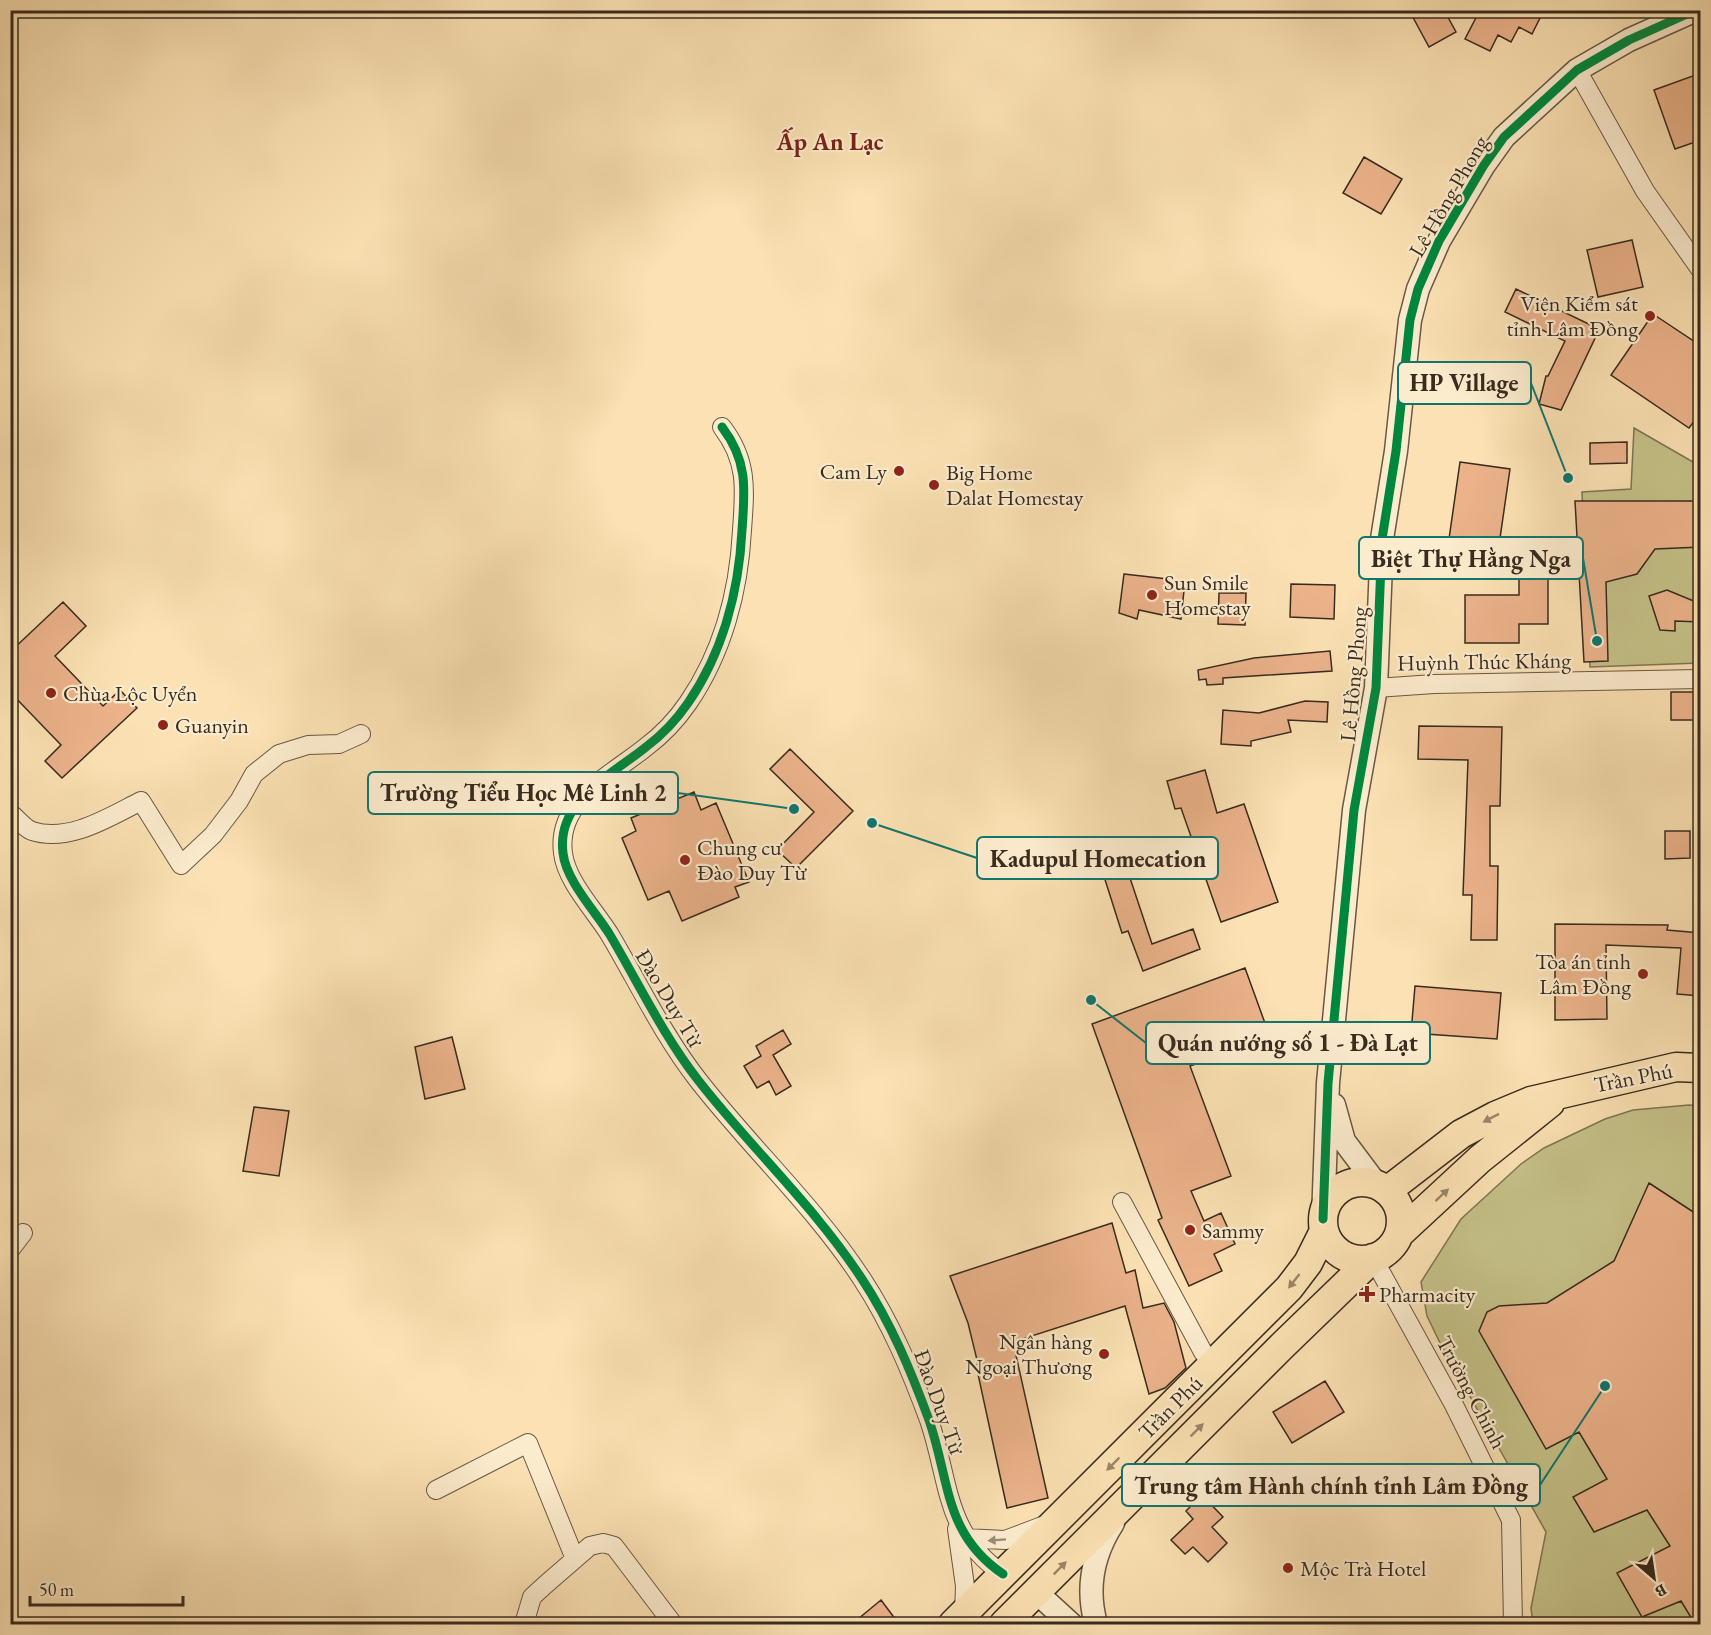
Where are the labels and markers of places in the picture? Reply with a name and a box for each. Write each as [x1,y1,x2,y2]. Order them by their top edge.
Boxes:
place label: Viện Kiểm sát tỉnh Lâm Đồng [1507,289,1638,343]
marker: Viện Kiểm sát tỉnh Lâm Đồng [1643,309,1657,323]
callout: HP Village [1398,362,1531,404]
place label: Cam Ly [820,457,887,486]
place label: Big Home Dalat Homestay [946,458,1084,512]
marker: Cam Ly [892,464,906,478]
marker: Big Home Dalat Homestay [927,478,941,492]
callout: Biệt Thự Hằng Nga [1359,537,1583,579]
place label: Sun Smile Homestay [1164,568,1251,622]
marker: Sun Smile Homestay [1145,588,1159,602]
place label: Chùa Lộc Uyển [63,679,198,708]
marker: Chùa Lộc Uyển [44,686,58,700]
place label: Guanyin [175,711,249,740]
marker: Guanyin [156,718,170,732]
callout: Trường Tiểu Học Mê Linh 2 [368,772,678,814]
place label: Chung cư Đào Duy Từ [697,833,808,887]
callout: Kadupul Homecation [977,837,1218,879]
marker: Chung cư Đào Duy Từ [678,853,692,867]
place label: Tòa án tỉnh Lâm Đồng [1535,947,1631,1001]
marker: Tòa án tỉnh Lâm Đồng [1636,967,1650,981]
callout: Quán nướng số 1 - Đà Lạt [1146,1022,1430,1064]
place label: Sammy [1202,1216,1264,1245]
marker: Sammy [1183,1223,1197,1237]
place label: Pharmacity [1379,1280,1476,1309]
marker: Pharmacity [1360,1287,1374,1301]
place label: Ngân hàng Ngoại Thương [965,1327,1092,1381]
marker: Ngân hàng Ngoại Thương [1097,1347,1111,1361]
callout: Trung tâm Hành chính tỉnh Lâm Đồng [1122,1464,1540,1506]
place label: Mộc Trà Hotel [1300,1554,1426,1583]
marker: Mộc Trà Hotel [1281,1561,1295,1575]

